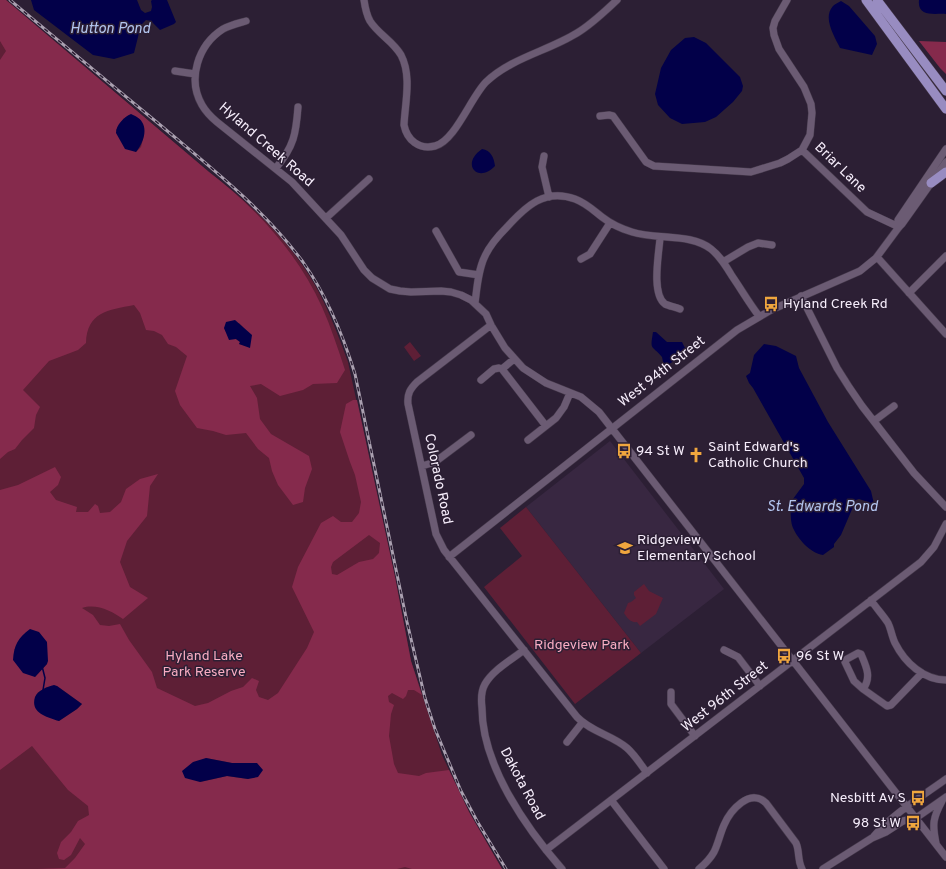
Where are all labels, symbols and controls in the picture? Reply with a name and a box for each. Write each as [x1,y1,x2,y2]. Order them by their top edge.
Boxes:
water label: Hutton Pond [70,20,151,39]
street label: Hyland Creek Road [215,99,317,191]
street label: Briar Lane [811,139,869,197]
bus stop icon: Hyland Creek Rd [762,295,780,313]
place label: Hyland Creek Rd [783,296,888,313]
street label: West 94th Street [615,333,709,411]
street label: Colorado Road [420,432,456,526]
place label: Saint Edward's Catholic Church [708,439,808,472]
bus stop icon: 94 St W [615,442,633,460]
place label: 94 St W [636,443,685,460]
church icon: Saint Edward's Catholic Church [687,446,705,464]
water label: St. Edwards Pond [766,498,878,517]
place label: Ridgeview Elementary School [637,532,756,565]
school or university icon: Ridgeview Elementary School [616,539,634,557]
park label: Ridgeview Park [534,637,630,654]
bus stop icon: 96 St W [775,647,793,665]
park label: Hyland Lake Park Reserve [163,648,245,681]
place label: 96 St W [796,648,845,665]
street label: West 96th Street [678,658,772,736]
street label: Dakota Road [496,745,548,823]
bus stop icon: Nesbitt Av S [909,789,927,807]
place label: Nesbitt Av S [830,790,906,807]
bus stop icon: 98 St W [904,814,922,832]
place label: 98 St W [852,815,901,832]

